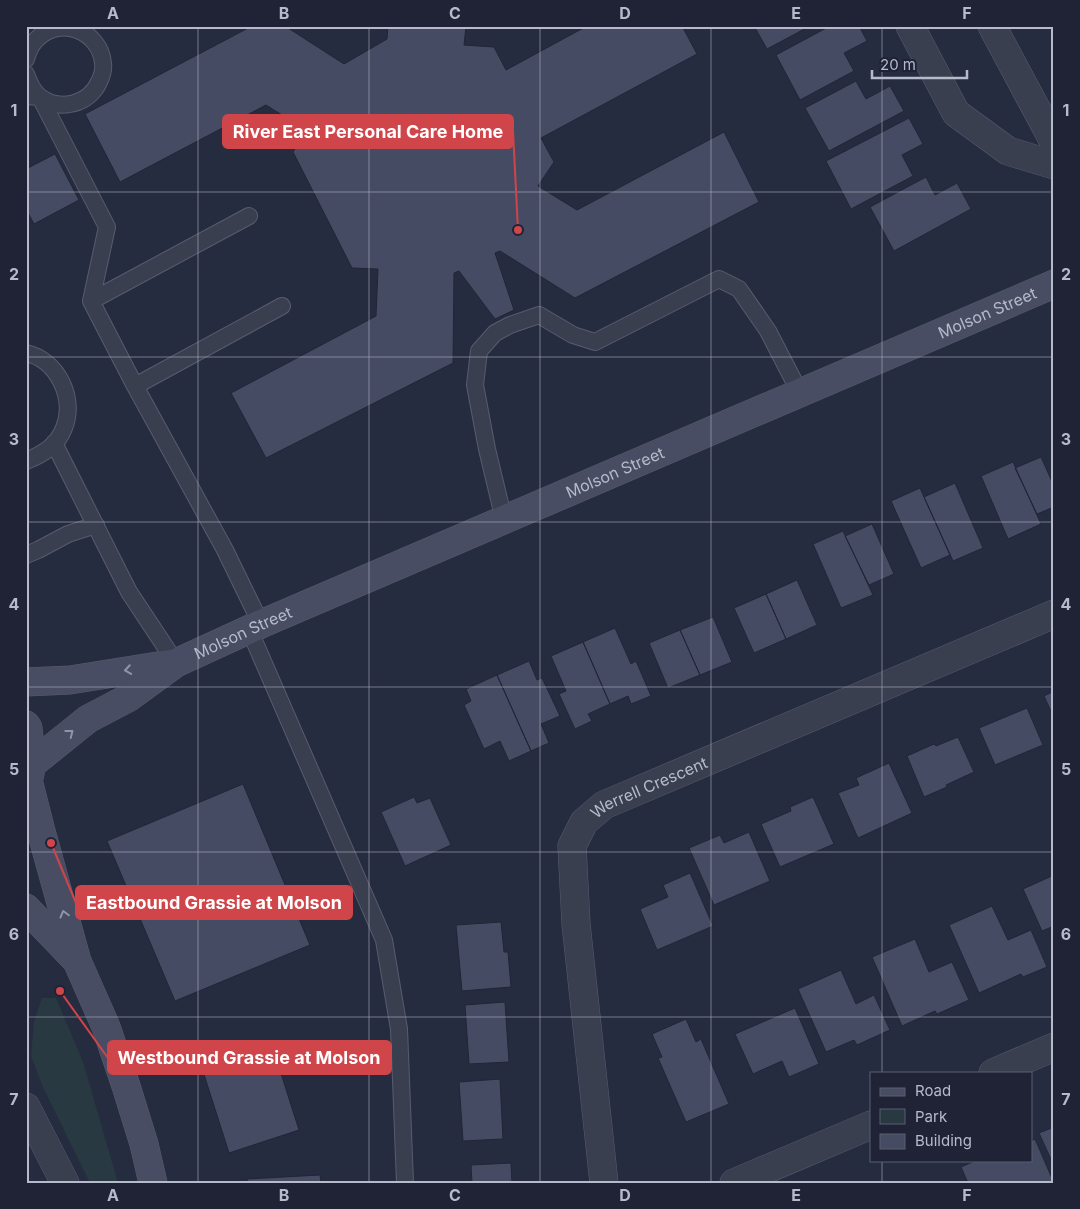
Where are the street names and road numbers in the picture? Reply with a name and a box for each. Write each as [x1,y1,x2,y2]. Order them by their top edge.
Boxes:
street label: Molson Street [935,283,1039,343]
street label: Molson Street [563,442,667,502]
street label: Molson Street [191,602,295,663]
street label: Werrell Crescent [586,752,711,822]

